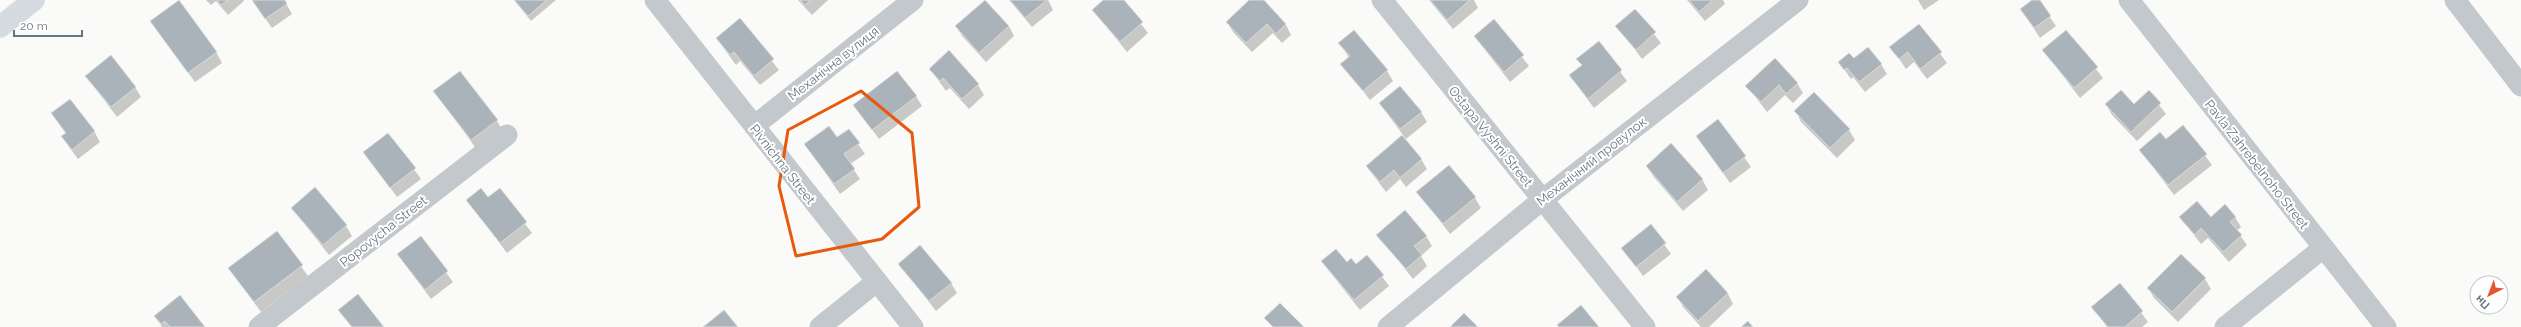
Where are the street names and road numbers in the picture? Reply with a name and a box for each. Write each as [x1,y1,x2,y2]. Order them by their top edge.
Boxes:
street label: Механічна вулиця [785,23,882,103]
street label: Ostapa Vyshni Street [1446,83,1536,190]
street label: Pavla Zahrebelnoho Street [2202,97,2312,232]
street label: Механічний провулок [1534,114,1649,209]
street label: Pivnichna Street [747,121,819,208]
street label: Popovycha Street [337,192,430,270]

